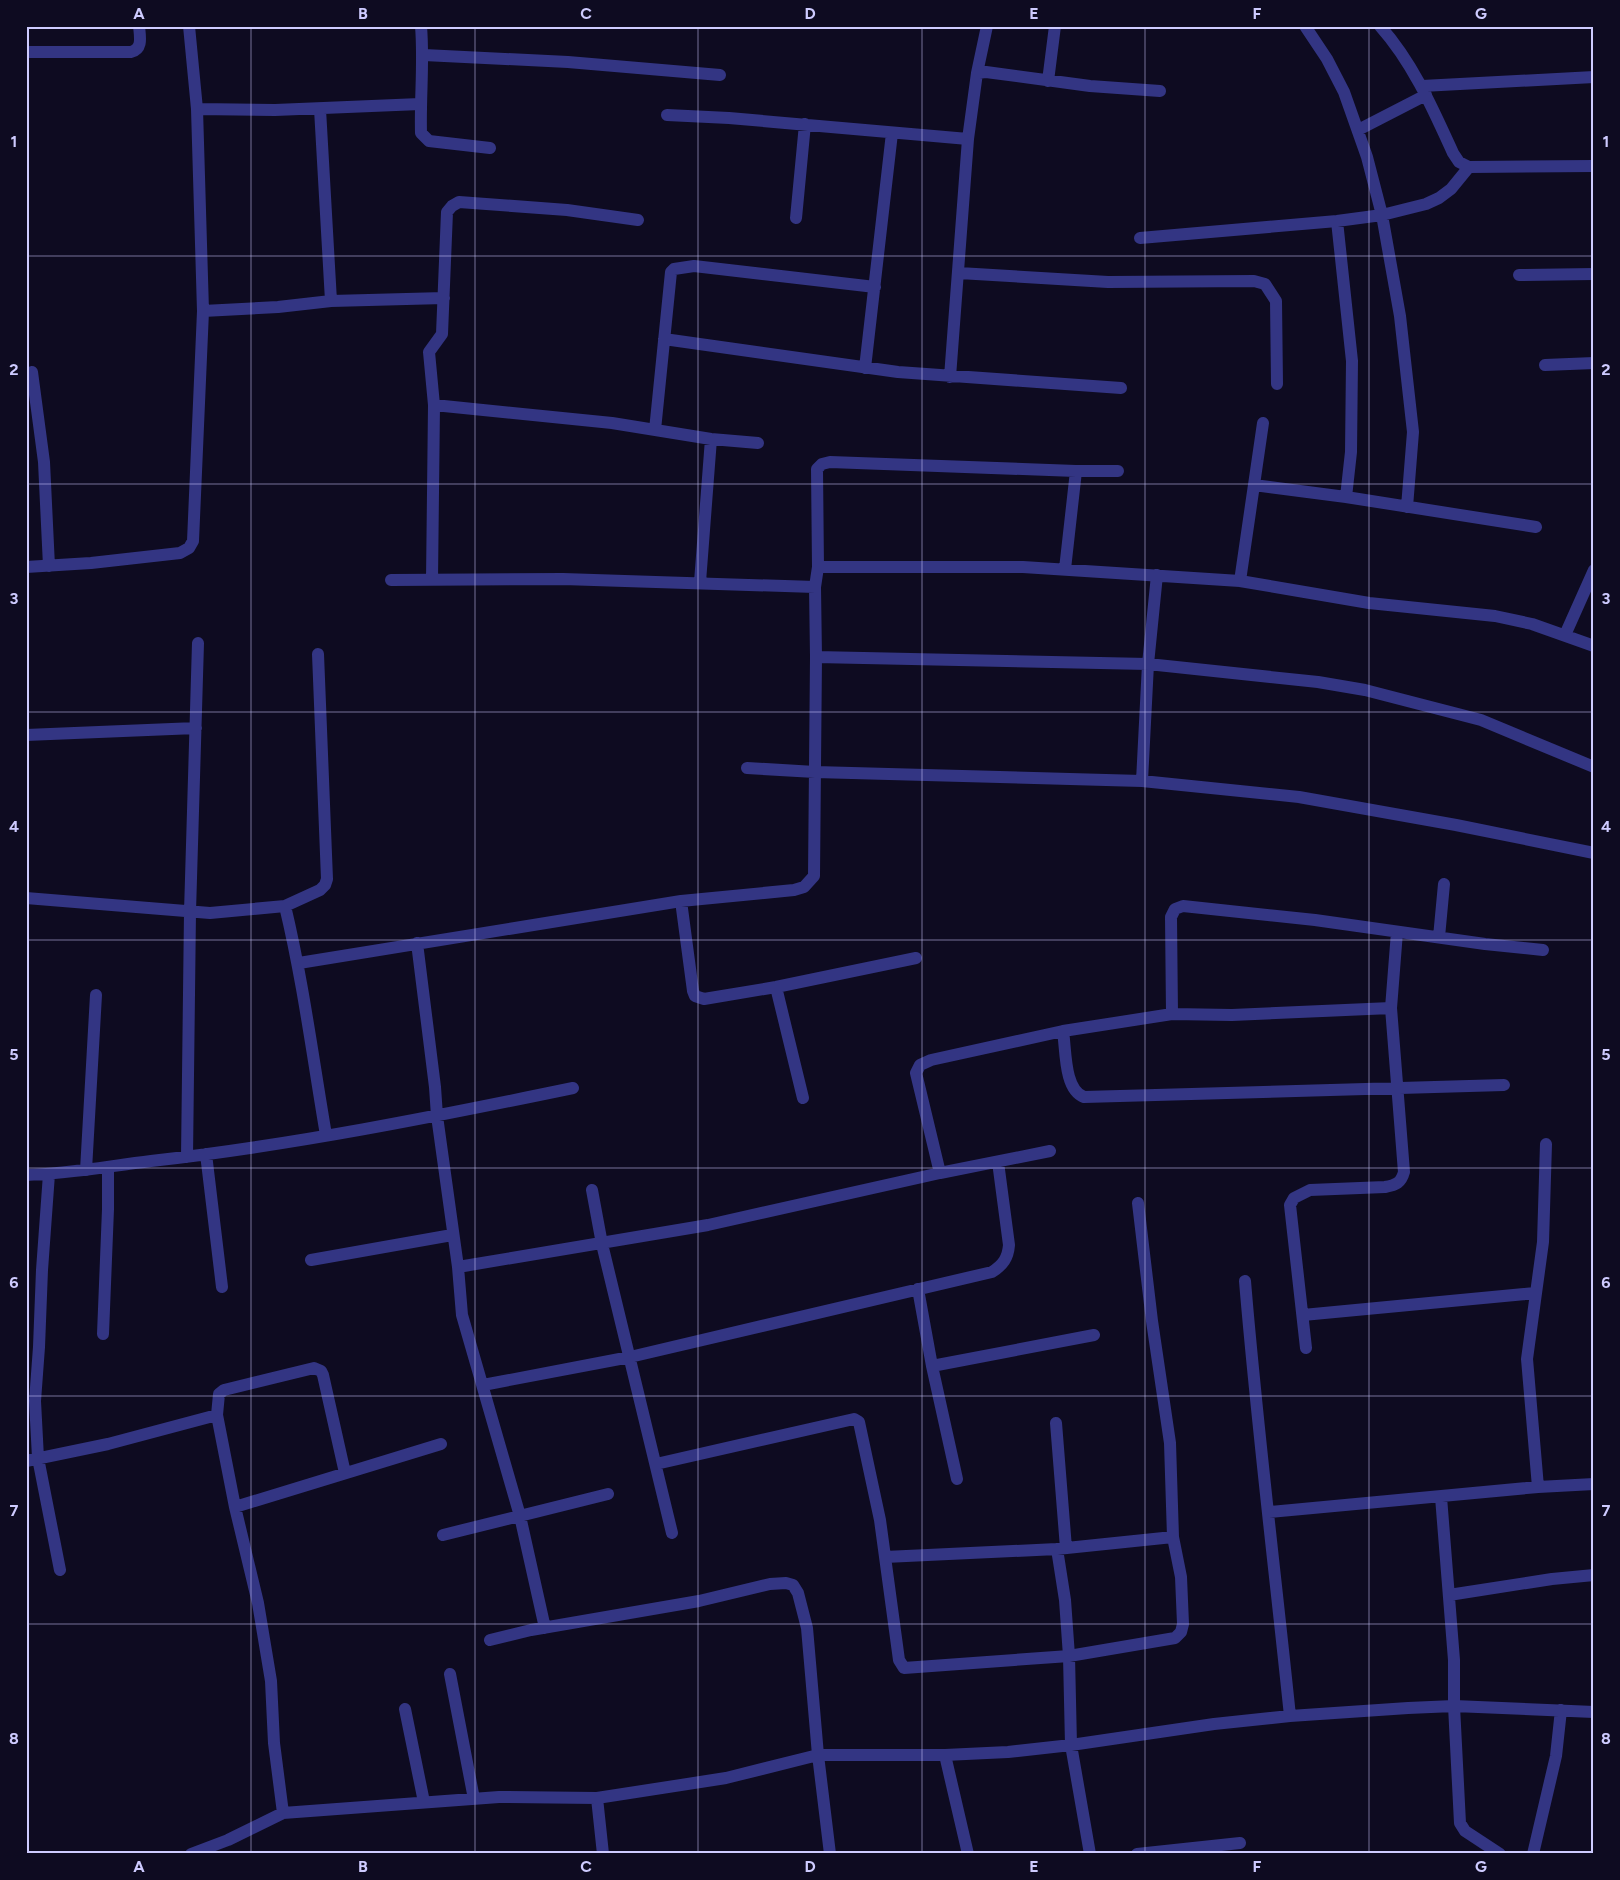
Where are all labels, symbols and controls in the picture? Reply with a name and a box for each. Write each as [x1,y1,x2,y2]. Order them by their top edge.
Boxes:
text: A [133,4,145,23]
text: B [358,4,368,23]
text: C [580,4,592,23]
text: D [804,4,816,23]
text: E [1029,4,1039,23]
text: F [1253,4,1262,23]
text: G [1475,4,1487,23]
text: 1 [11,132,17,151]
text: 1 [1603,132,1609,151]
text: 2 [9,360,19,379]
text: 2 [1601,360,1611,379]
text: 3 [10,589,19,608]
text: 3 [1602,589,1611,608]
text: 4 [9,817,19,836]
text: 4 [1601,817,1611,836]
text: 5 [9,1045,19,1064]
text: 5 [1601,1045,1611,1064]
text: 6 [9,1273,19,1292]
text: 6 [1601,1273,1611,1292]
text: 7 [10,1501,19,1520]
text: 7 [1602,1501,1611,1520]
text: 8 [9,1729,19,1748]
text: 8 [1601,1729,1611,1748]
text: A [133,1857,145,1876]
text: B [358,1857,368,1876]
text: C [580,1857,592,1876]
text: D [804,1857,816,1876]
text: E [1029,1857,1039,1876]
text: F [1253,1857,1262,1876]
text: G [1475,1857,1487,1876]

